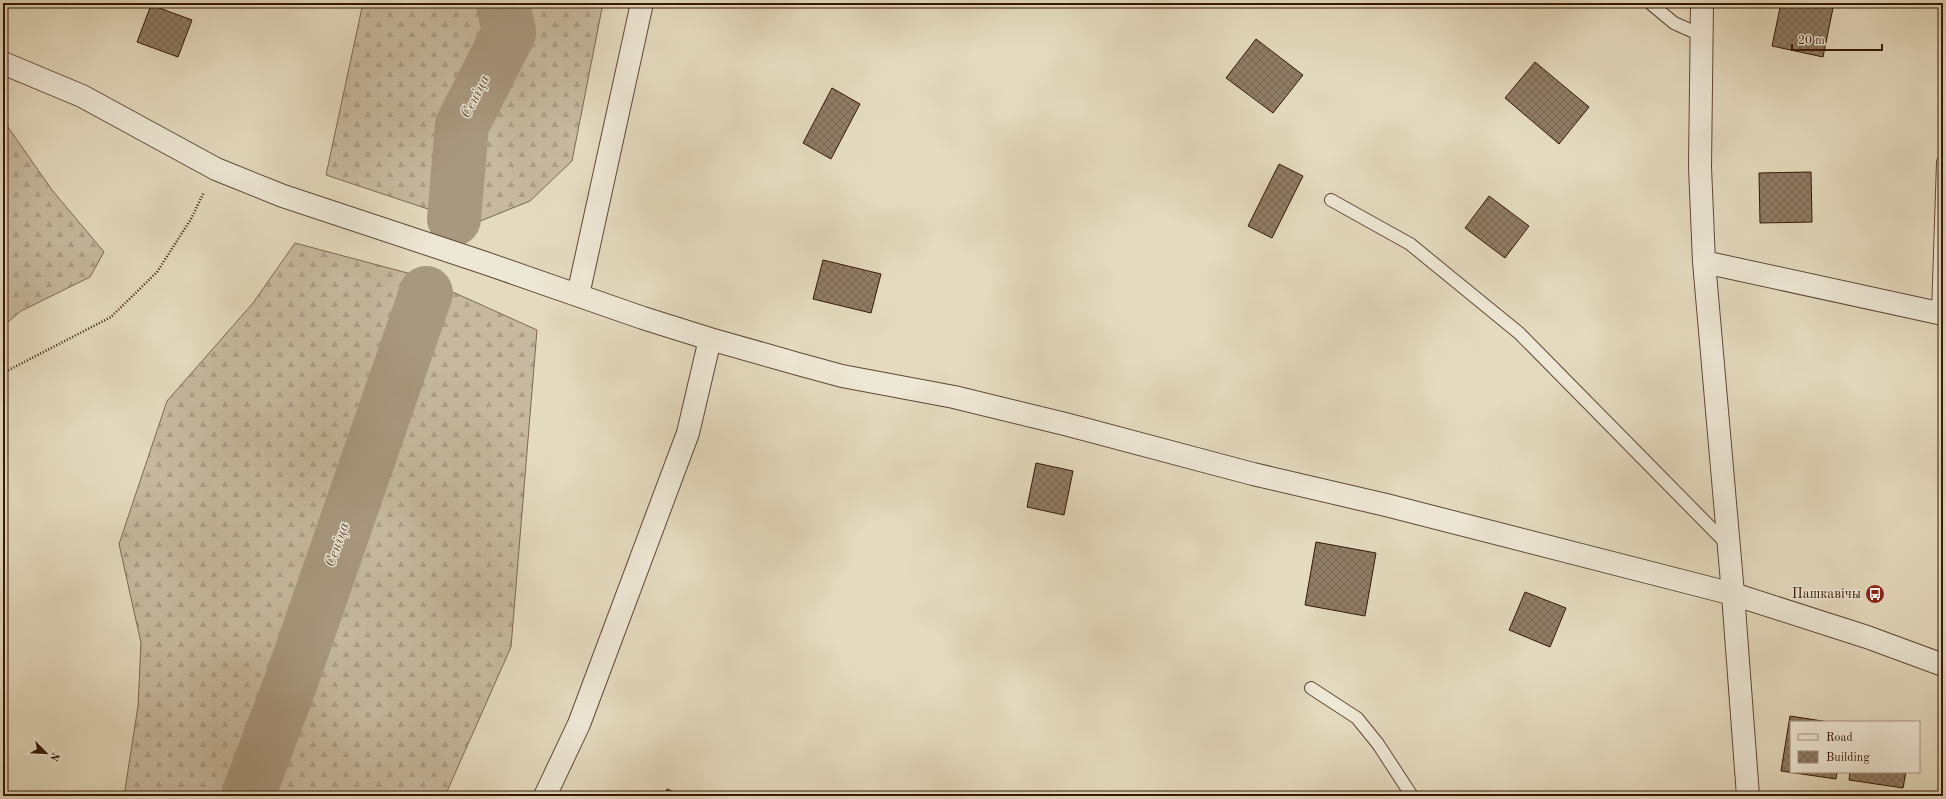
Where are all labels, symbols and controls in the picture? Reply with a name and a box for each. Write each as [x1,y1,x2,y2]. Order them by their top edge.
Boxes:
scale bar [1792,26,1882,52]
text: 20 m [1798,35,1825,47]
water label: Сеніца [459,73,493,121]
water label: Сеніца [323,521,353,569]
bus stop icon: Пашкавічы [1864,583,1886,605]
place label: Пашкавічы [1792,587,1861,601]
legend [1790,721,1920,773]
text: Road [1826,732,1853,744]
north arrow [26,733,66,773]
text: N [47,750,60,763]
text: Building [1826,752,1870,764]

